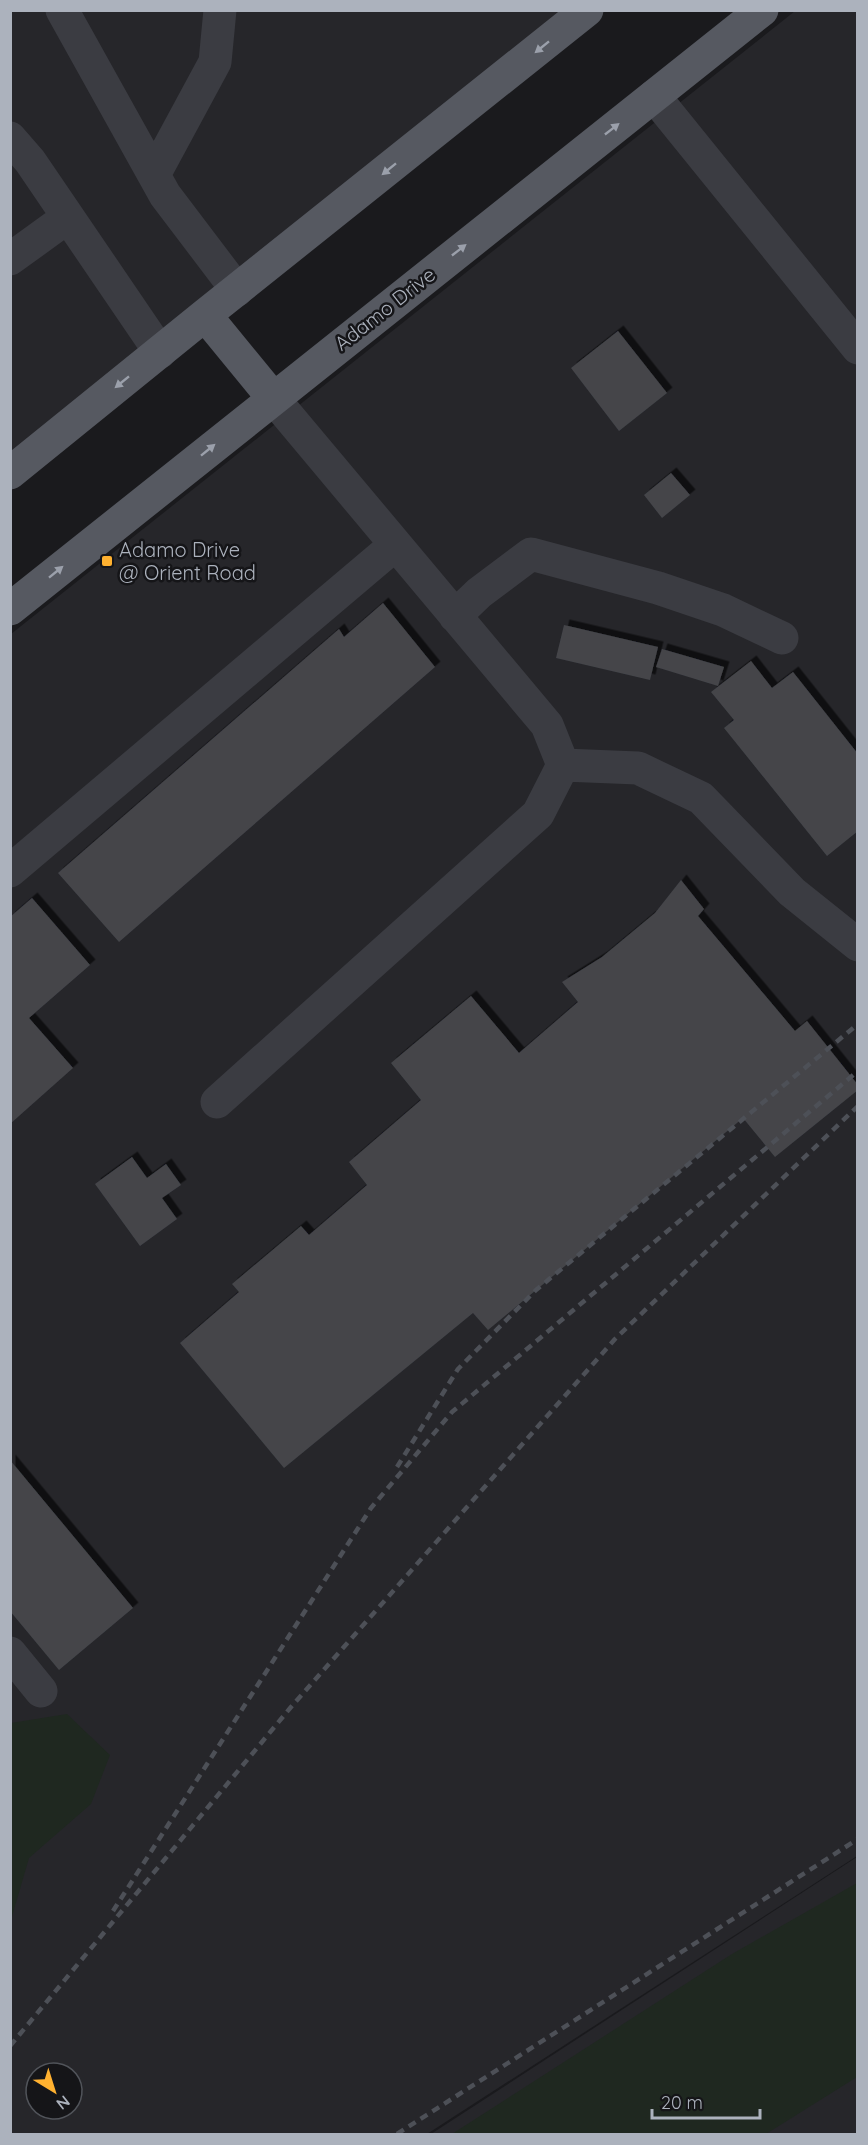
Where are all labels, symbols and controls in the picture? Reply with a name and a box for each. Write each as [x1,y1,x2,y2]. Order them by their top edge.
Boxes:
one-way arrow [534,40,549,53]
one-way arrow [604,122,620,135]
one-way arrow [381,162,397,175]
one-way arrow [452,245,467,257]
street label: Adamo Drive [329,261,440,356]
one-way arrow [114,376,130,389]
one-way arrow [200,444,215,457]
place label: Adamo Drive @ Orient Road [119,537,256,585]
marker: Adamo Drive @ Orient Road [100,554,114,568]
one-way arrow [48,566,64,579]
north arrow [24,2061,84,2121]
scale bar [652,2082,760,2120]
text: N [52,2091,74,2114]
text: 20 m [661,2091,703,2114]

